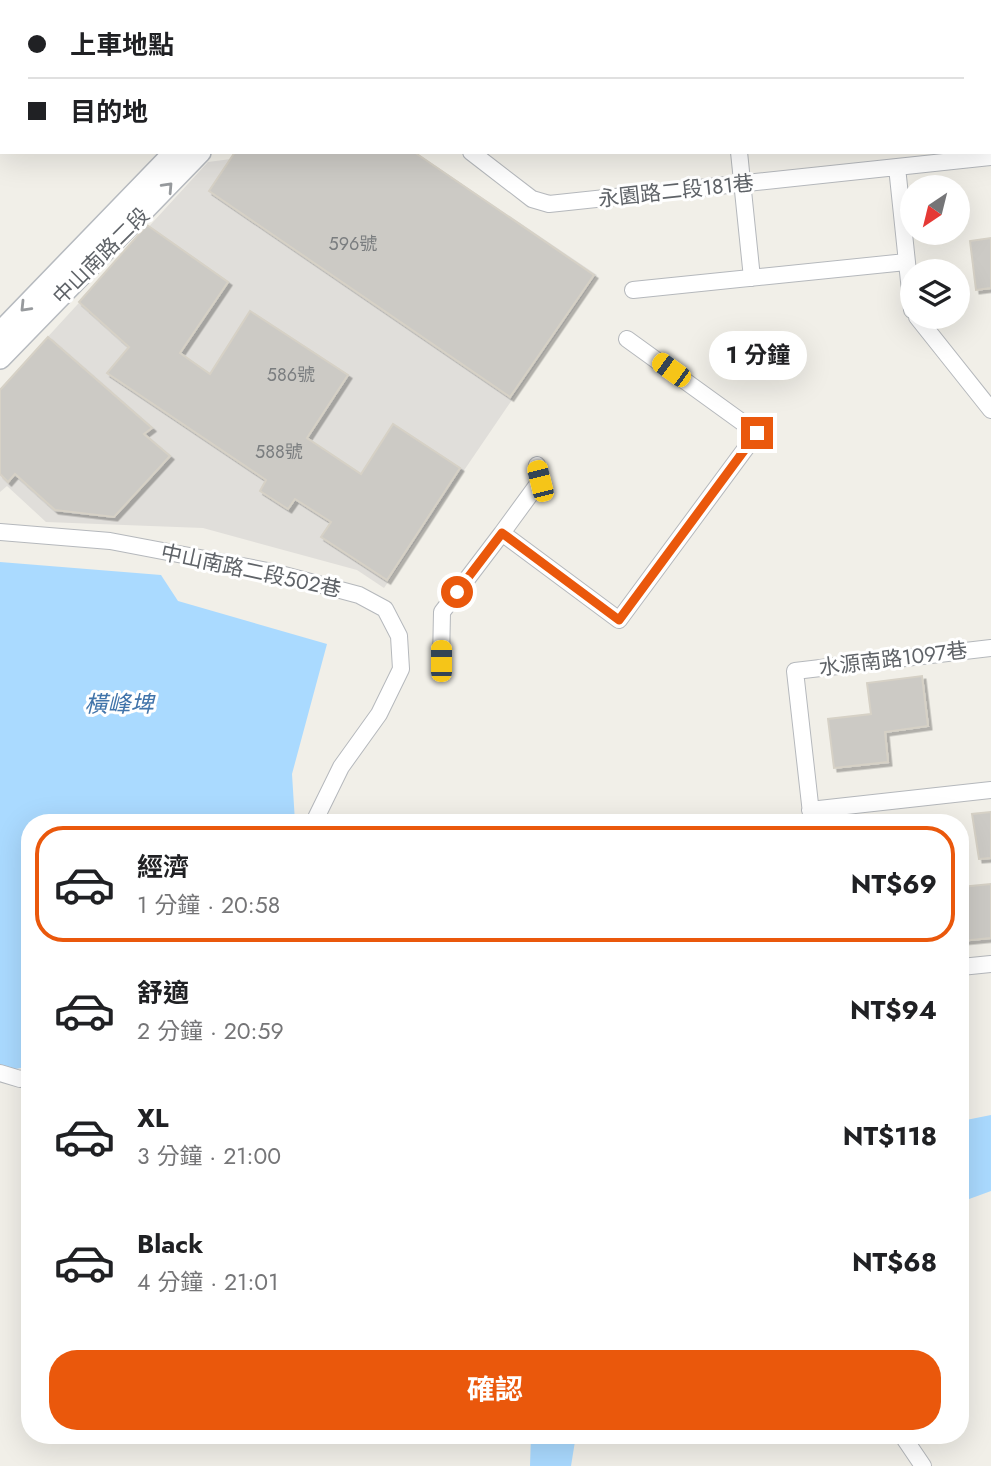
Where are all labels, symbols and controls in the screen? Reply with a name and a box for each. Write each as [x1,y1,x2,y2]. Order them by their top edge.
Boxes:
text: 上車地點 [70,26,174,64]
text: 目的地 [70,93,148,131]
street label: 永園路二段181巷 [597,168,755,214]
north arrow [900,175,970,245]
map controls [900,175,970,329]
one-way arrow [160,182,173,195]
street label: 中山南路二段 [46,201,156,311]
house number: 596號 [329,231,377,257]
button: layers [900,259,970,329]
one-way arrow [21,299,34,312]
callout: 1 分鐘 [708,332,806,380]
text: 1 分鐘 [726,338,790,372]
car [648,349,695,391]
house number: 586號 [267,362,315,388]
route end [741,417,773,449]
house number: 588號 [255,439,303,465]
car [525,458,556,504]
street label: 中山南路二段502巷 [158,537,344,605]
route start [441,576,473,608]
street label: 水源南路1097巷 [817,635,969,683]
car [431,640,452,682]
water label: 橫峰埤 [85,687,157,721]
text: 經濟 [137,848,189,886]
icon: car [53,853,116,916]
text: NT$69 [851,865,937,903]
text: 1 分鐘 · 20:58 [137,888,280,922]
text: 舒適 [137,974,189,1012]
icon: car [53,979,116,1042]
text: NT$94 [850,991,937,1029]
text: 2 分鐘 · 20:59 [137,1014,284,1048]
text: XL [137,1099,169,1137]
icon: car [53,1105,116,1168]
text: NT$118 [843,1117,937,1155]
text: 3 分鐘 · 21:00 [137,1139,281,1173]
text: Black [137,1225,203,1263]
icon: car [53,1231,116,1294]
text: NT$68 [852,1243,937,1281]
text: 4 分鐘 · 21:01 [137,1265,279,1299]
button: 確認 [49,1350,941,1430]

